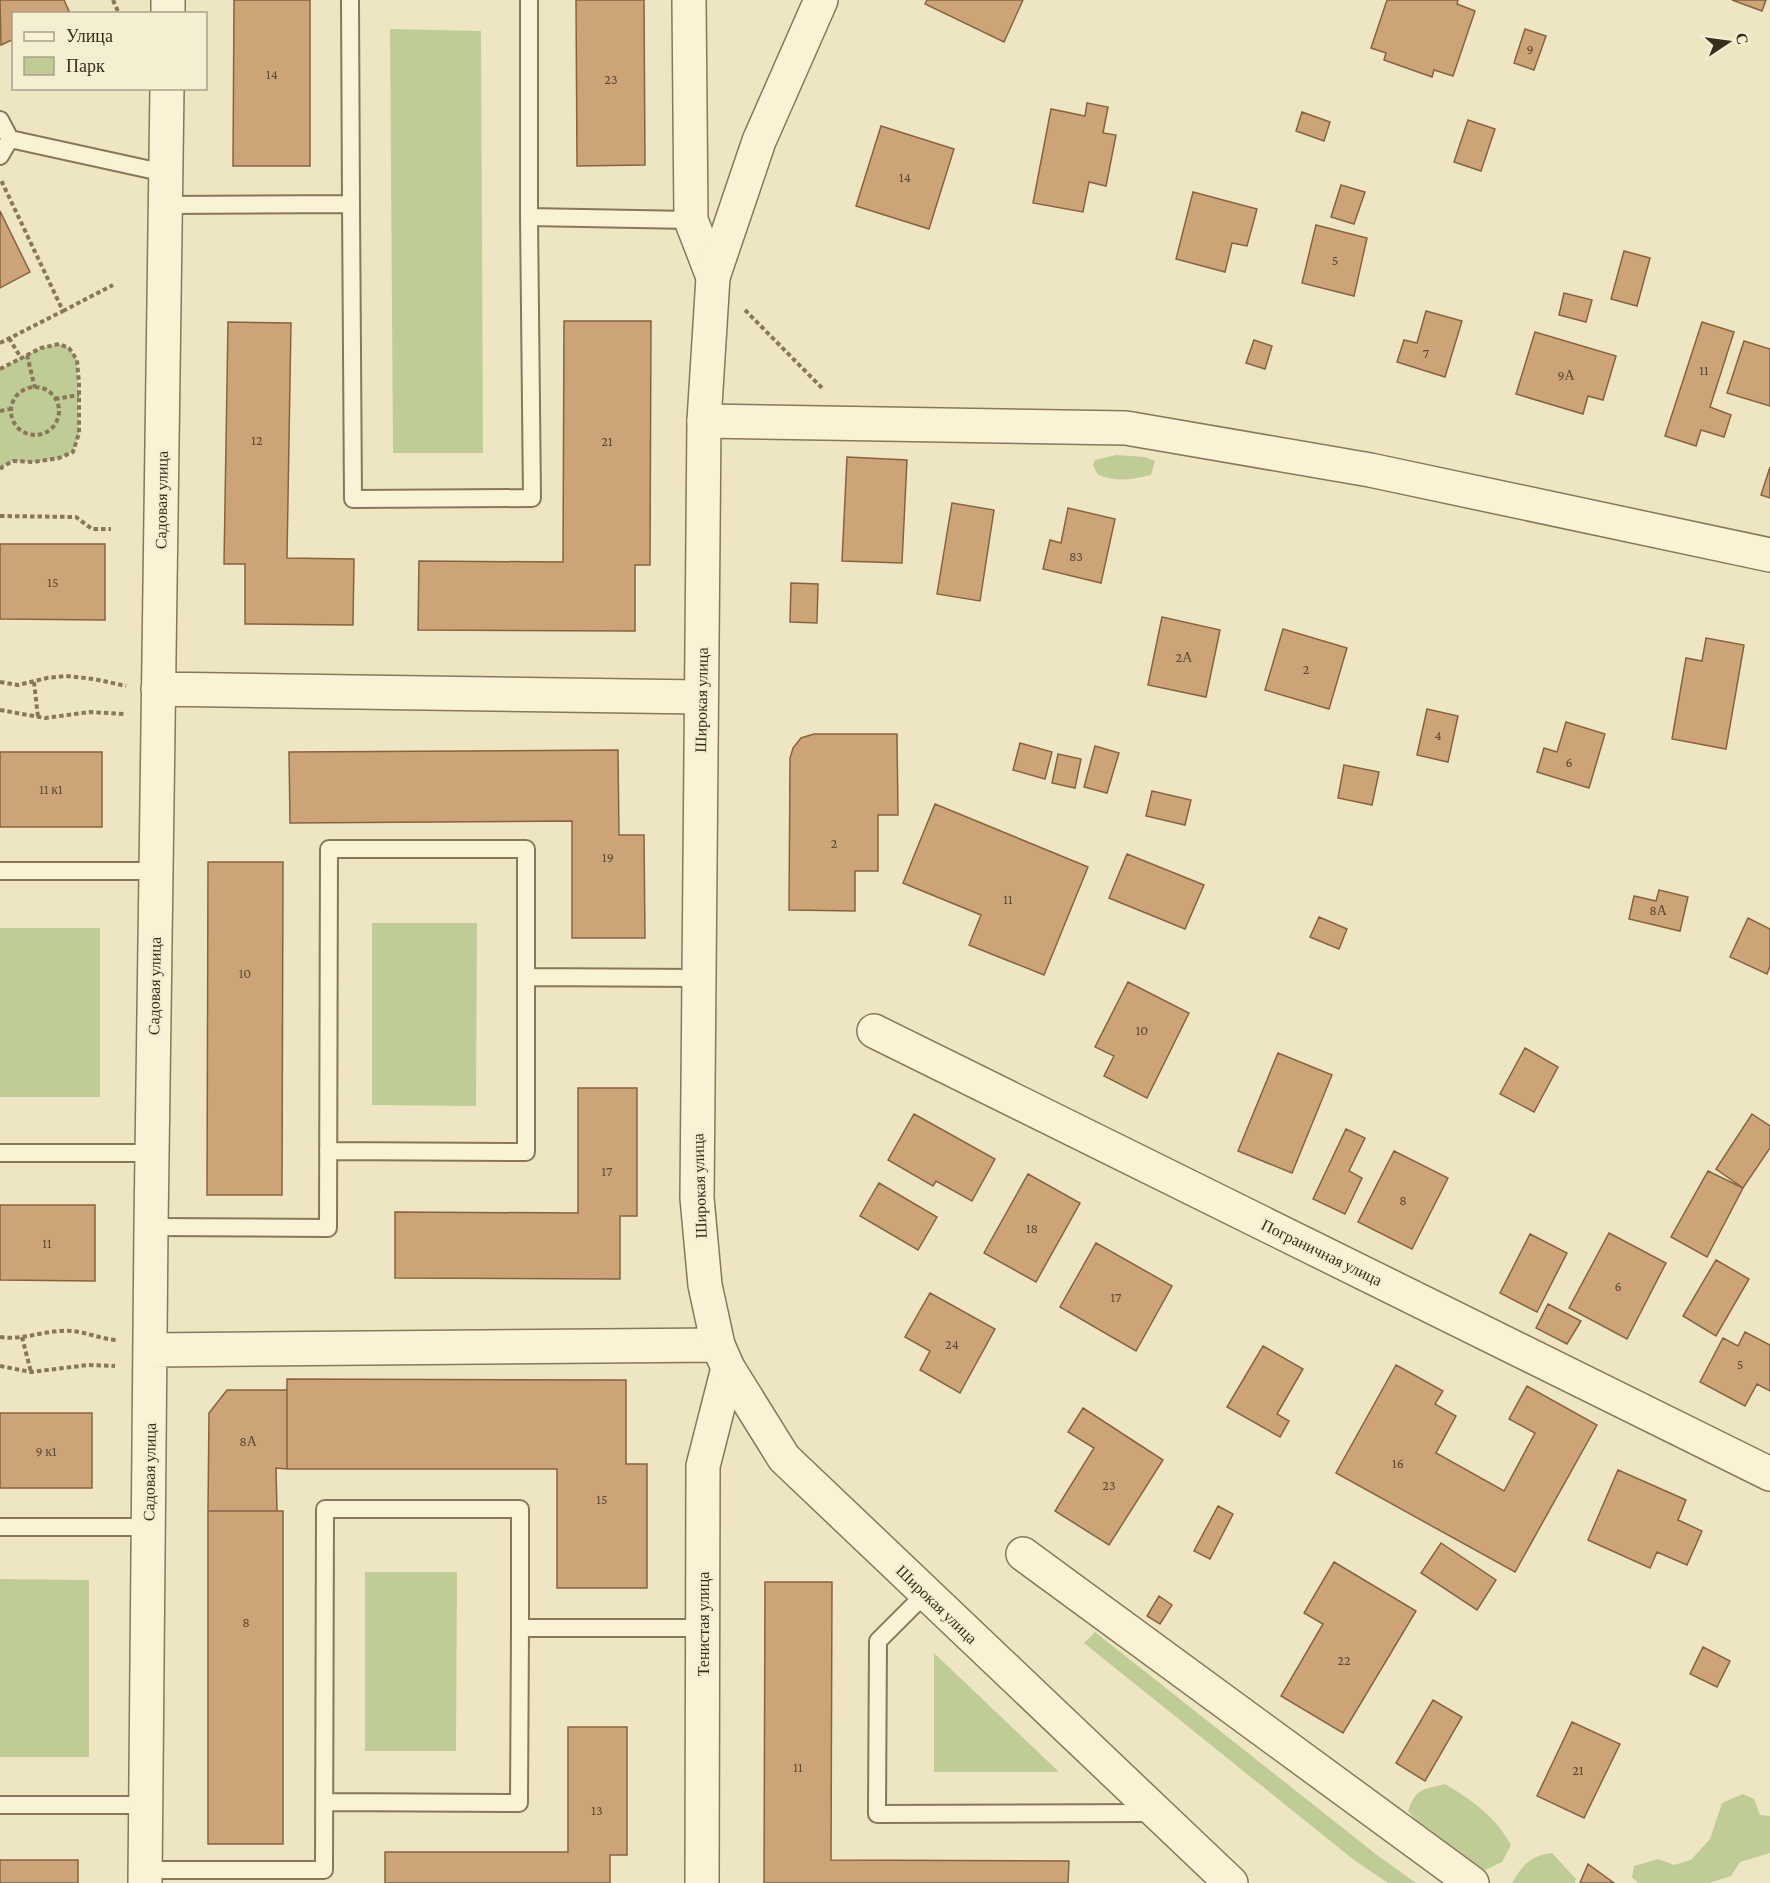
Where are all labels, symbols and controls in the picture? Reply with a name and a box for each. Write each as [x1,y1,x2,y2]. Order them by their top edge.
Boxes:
legend [12,12,207,90]
north arrow [1698,12,1758,72]
text: Улица [66,26,113,46]
text: С [1733,31,1752,46]
house number: 9 [1526,41,1534,57]
text: Парк [66,56,105,76]
house number: 14 [266,66,278,82]
house number: 23 [604,71,618,87]
house number: 14 [899,169,911,185]
house number: 5 [1332,252,1338,268]
house number: 7 [1423,345,1430,361]
house number: 11 [1699,362,1709,378]
house number: 9А [1557,367,1575,383]
house number: 12 [251,432,263,448]
house number: 21 [601,433,613,449]
street label: Садовая улица [152,451,172,549]
house number: 83 [1069,548,1083,564]
house number: 15 [47,574,59,590]
street label: Широкая улица [692,647,712,753]
house number: 2А [1176,649,1193,665]
house number: 2 [1303,661,1310,677]
house number: 4 [1434,727,1442,743]
house number: 6 [1565,754,1573,770]
house number: 11 к1 [39,781,63,797]
house number: 2 [831,835,838,851]
house number: 19 [602,849,614,865]
house number: 11 [1003,891,1013,907]
house number: 8А [1649,902,1668,918]
street label: Садовая улица [145,937,165,1035]
house number: 10 [239,965,251,981]
house number: 10 [1136,1022,1148,1038]
street label: Широкая улица [689,1133,711,1239]
house number: 17 [601,1163,613,1179]
house number: 8 [1399,1192,1407,1208]
street label: Пограничная улица [1258,1216,1385,1290]
house number: 18 [1026,1220,1038,1236]
house number: 11 [42,1235,52,1251]
house number: 6 [1614,1278,1622,1294]
house number: 17 [1110,1289,1122,1305]
house number: 24 [945,1336,959,1352]
house number: 5 [1737,1356,1743,1372]
street label: Садовая улица [140,1423,160,1521]
house number: 8А [239,1433,258,1449]
house number: 9 к1 [35,1443,57,1459]
house number: 16 [1392,1455,1404,1471]
house number: 23 [1102,1477,1116,1493]
house number: 15 [596,1491,608,1507]
street label: Широкая улица [892,1562,980,1648]
street label: Тенистая улица [695,1572,713,1676]
house number: 8 [242,1614,250,1630]
house number: 22 [1337,1652,1351,1668]
house number: 11 [793,1759,803,1775]
house number: 21 [1572,1762,1584,1778]
house number: 13 [591,1802,603,1818]

